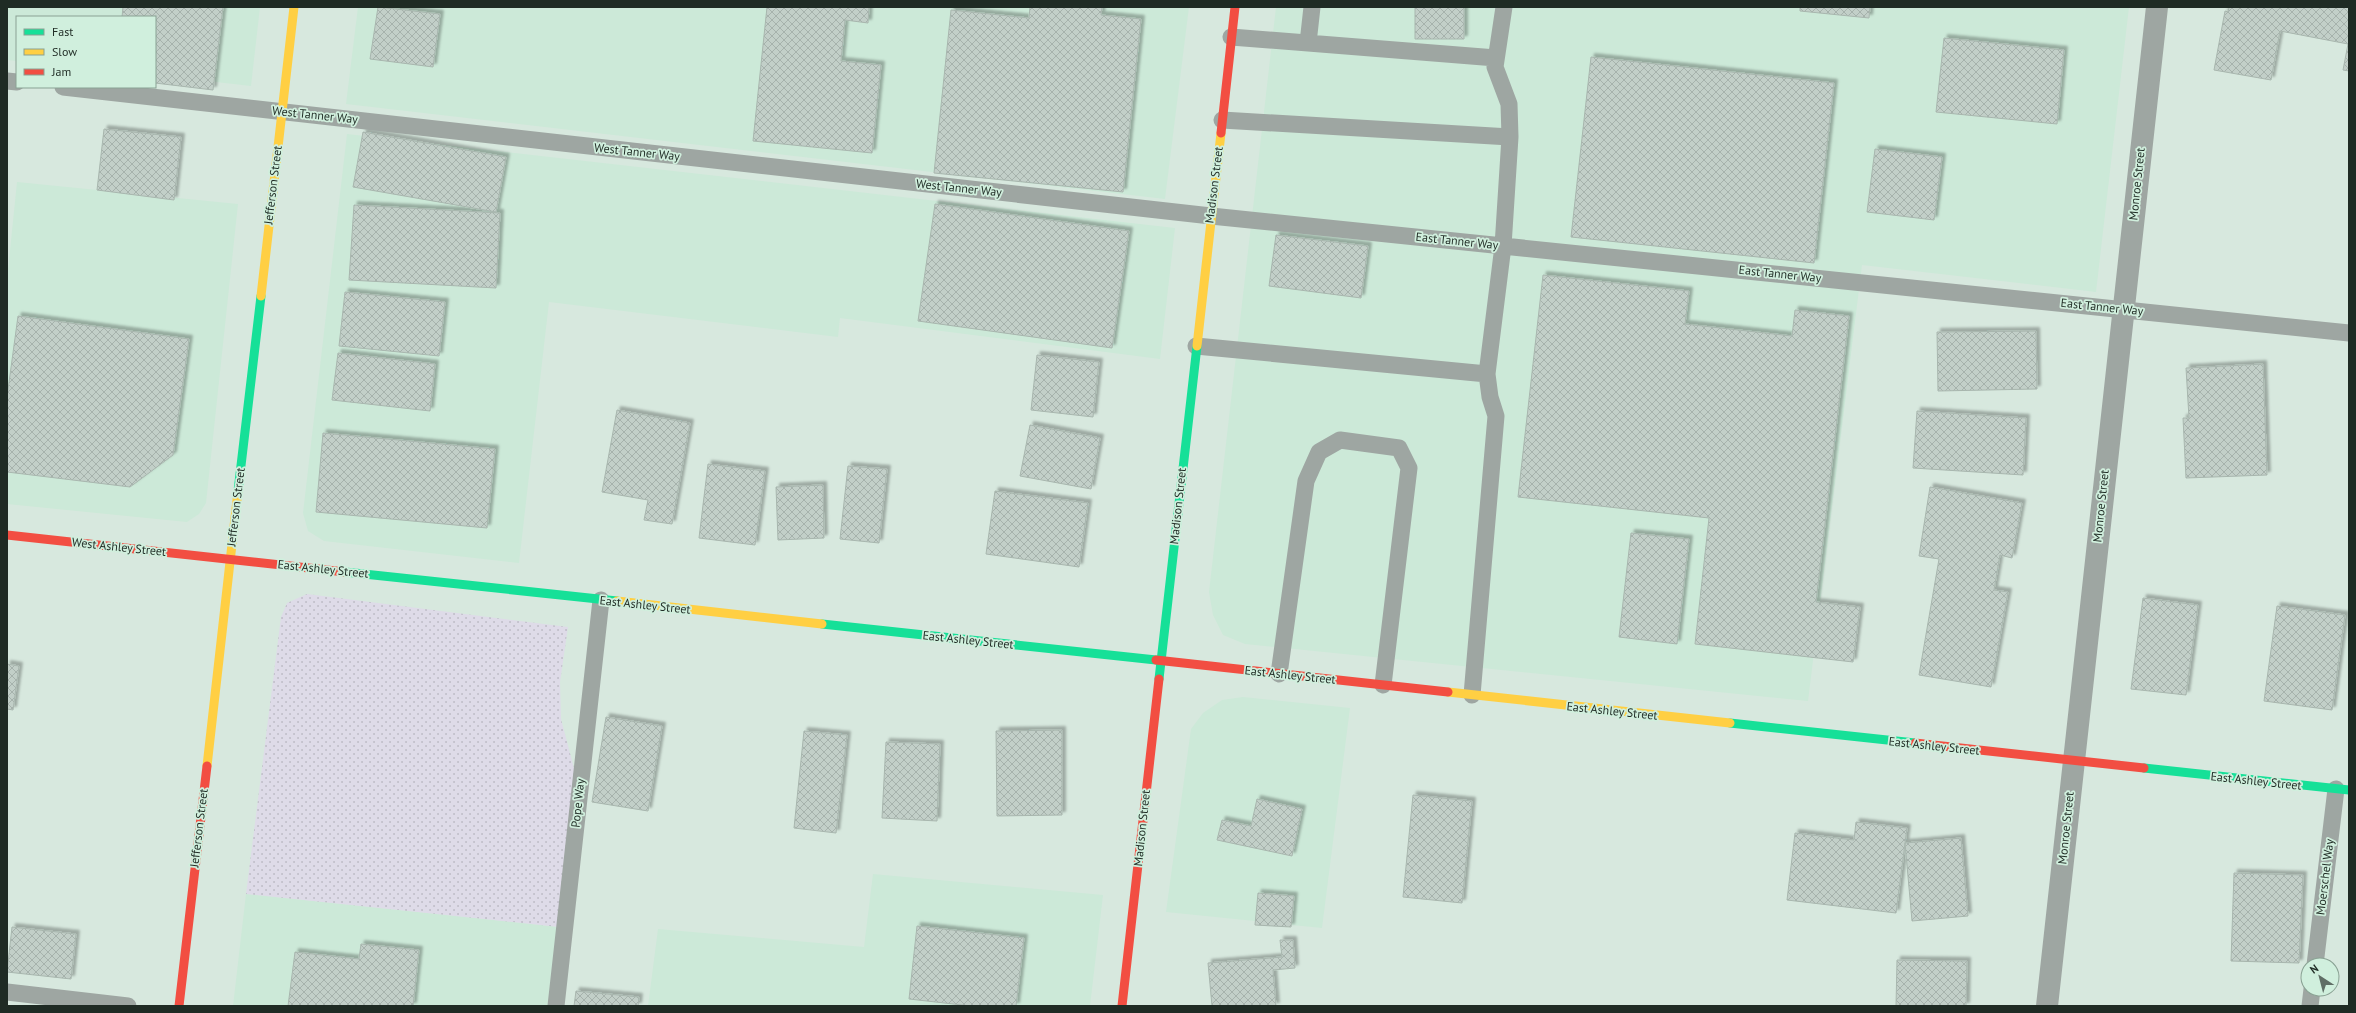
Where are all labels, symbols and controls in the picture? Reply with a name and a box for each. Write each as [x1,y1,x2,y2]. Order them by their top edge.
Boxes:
legend [16,16,156,88]
text: Fast [52,24,73,39]
text: Slow [52,44,77,59]
text: Jam [51,64,71,79]
street label: West Tanner Way [271,103,359,127]
street label: West Tanner Way [593,140,681,164]
street label: Jefferson Street [260,145,285,226]
street label: Madison Street [1201,146,1226,224]
street label: Monroe Street [2125,147,2148,221]
street label: West Tanner Way [915,176,1003,200]
street label: East Tanner Way [1415,229,1499,252]
street label: East Tanner Way [1738,262,1822,285]
street label: East Tanner Way [2060,295,2144,318]
street label: Jefferson Street [223,467,248,548]
street label: Madison Street [1166,467,1189,545]
street label: Monroe Street [2089,469,2112,543]
street label: West Ashley Street [71,534,167,559]
street label: East Ashley Street [277,556,369,581]
street label: East Ashley Street [599,592,691,617]
street label: East Ashley Street [922,627,1014,652]
street label: East Ashley Street [1244,662,1336,687]
street label: East Ashley Street [1566,698,1658,723]
street label: East Ashley Street [1888,733,1980,758]
street label: East Ashley Street [2210,768,2302,793]
street label: Pope Way [567,777,588,828]
street label: Jefferson Street [186,788,211,869]
street label: Madison Street [1130,789,1153,867]
street label: Monroe Street [2054,791,2077,865]
street label: Moerschel Way [2312,838,2337,916]
north arrow [2300,957,2340,997]
text: N [2307,961,2321,977]

